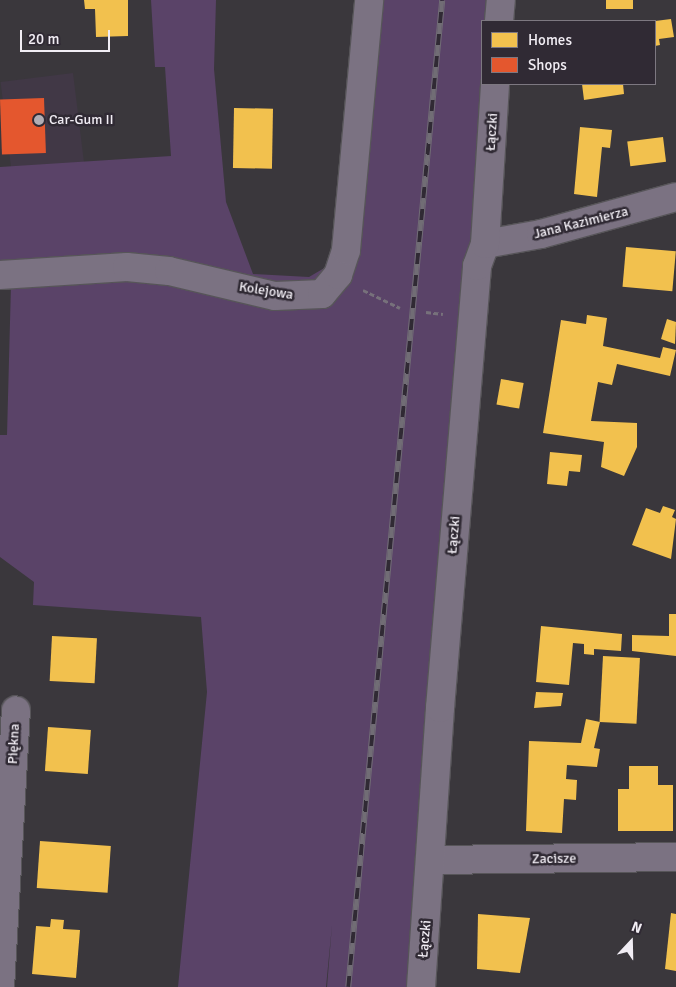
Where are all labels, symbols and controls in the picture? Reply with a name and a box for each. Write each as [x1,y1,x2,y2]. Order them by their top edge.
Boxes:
scale bar [22,20,112,52]
legend [481,20,656,85]
text: 20 m [28,30,59,48]
text: Homes [528,31,572,49]
text: Shops [528,56,567,74]
place label: Car-Gum II [49,112,114,128]
street label: Łączki [482,112,502,152]
marker: Car-Gum II [33,114,45,126]
street label: Jana Kazimierza [532,203,630,243]
street label: Kolejowa [238,278,294,304]
street label: Łączki [444,515,464,555]
street label: Piękna [5,723,23,765]
street label: Zacisze [532,850,576,868]
north arrow [606,917,656,967]
text: N [629,918,644,937]
street label: Łączki [415,919,435,959]

